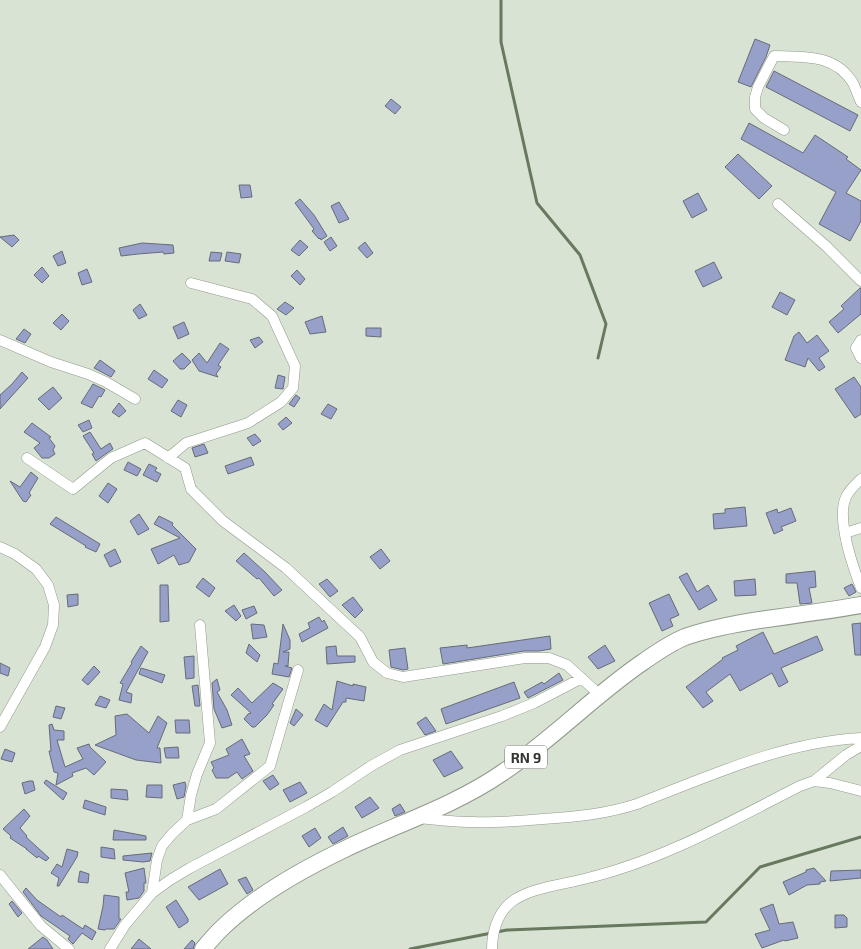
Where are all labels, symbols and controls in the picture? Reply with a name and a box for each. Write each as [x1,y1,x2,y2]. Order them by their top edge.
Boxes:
road number: RN 9 [505,746,547,769]

